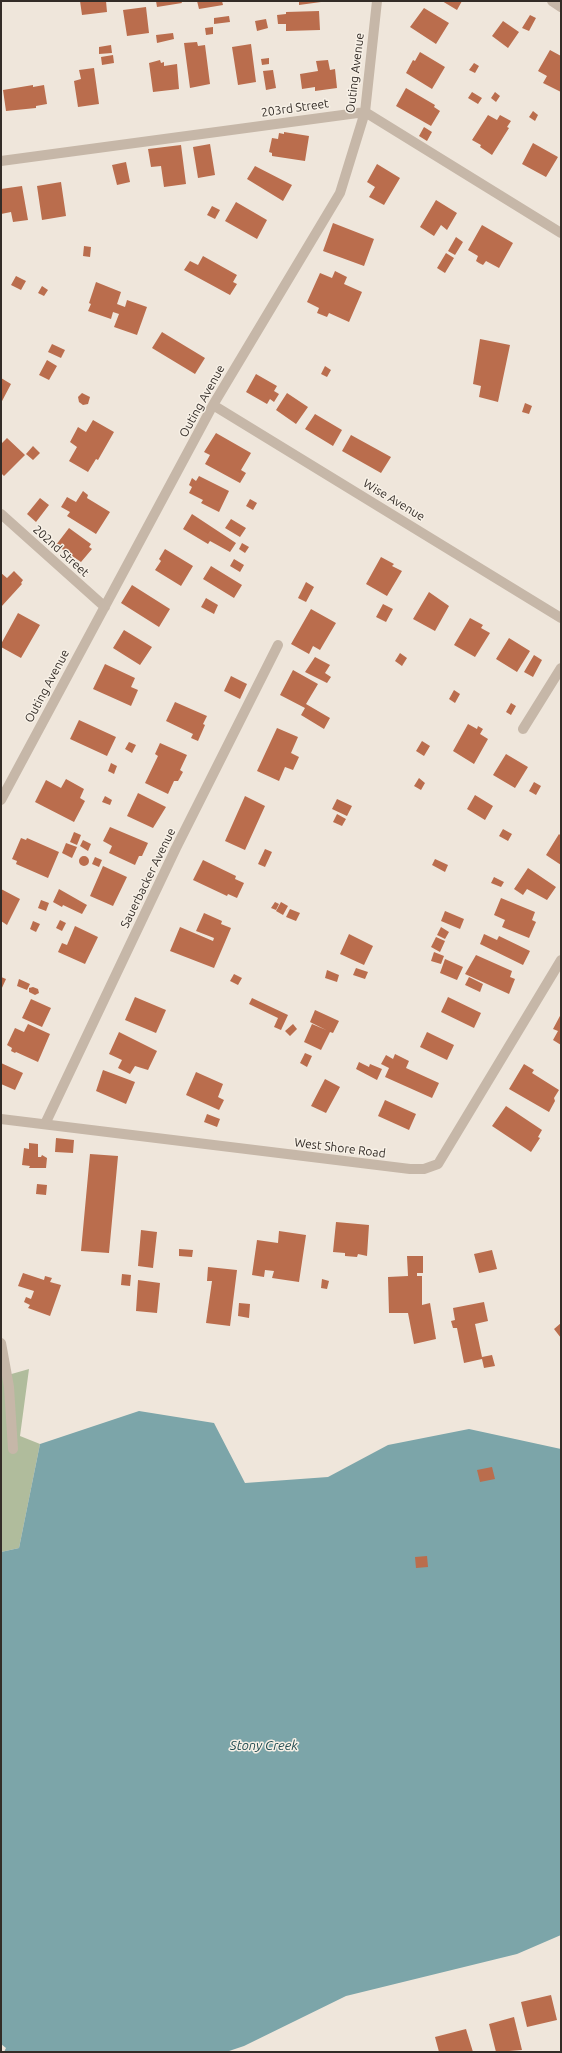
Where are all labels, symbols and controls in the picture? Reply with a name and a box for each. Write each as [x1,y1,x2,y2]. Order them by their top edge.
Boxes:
street label: Outing Avenue [343,32,367,114]
street label: 203rd Street [260,96,330,120]
street label: Outing Avenue [176,362,228,440]
street label: Wise Avenue [361,476,427,524]
street label: 202nd Street [30,522,92,580]
street label: Outing Avenue [22,647,72,725]
street label: Sauerbacker Avenue [118,826,178,930]
street label: West Shore Road [293,1135,387,1161]
water label: Stony Creek [230,1738,298,1754]

